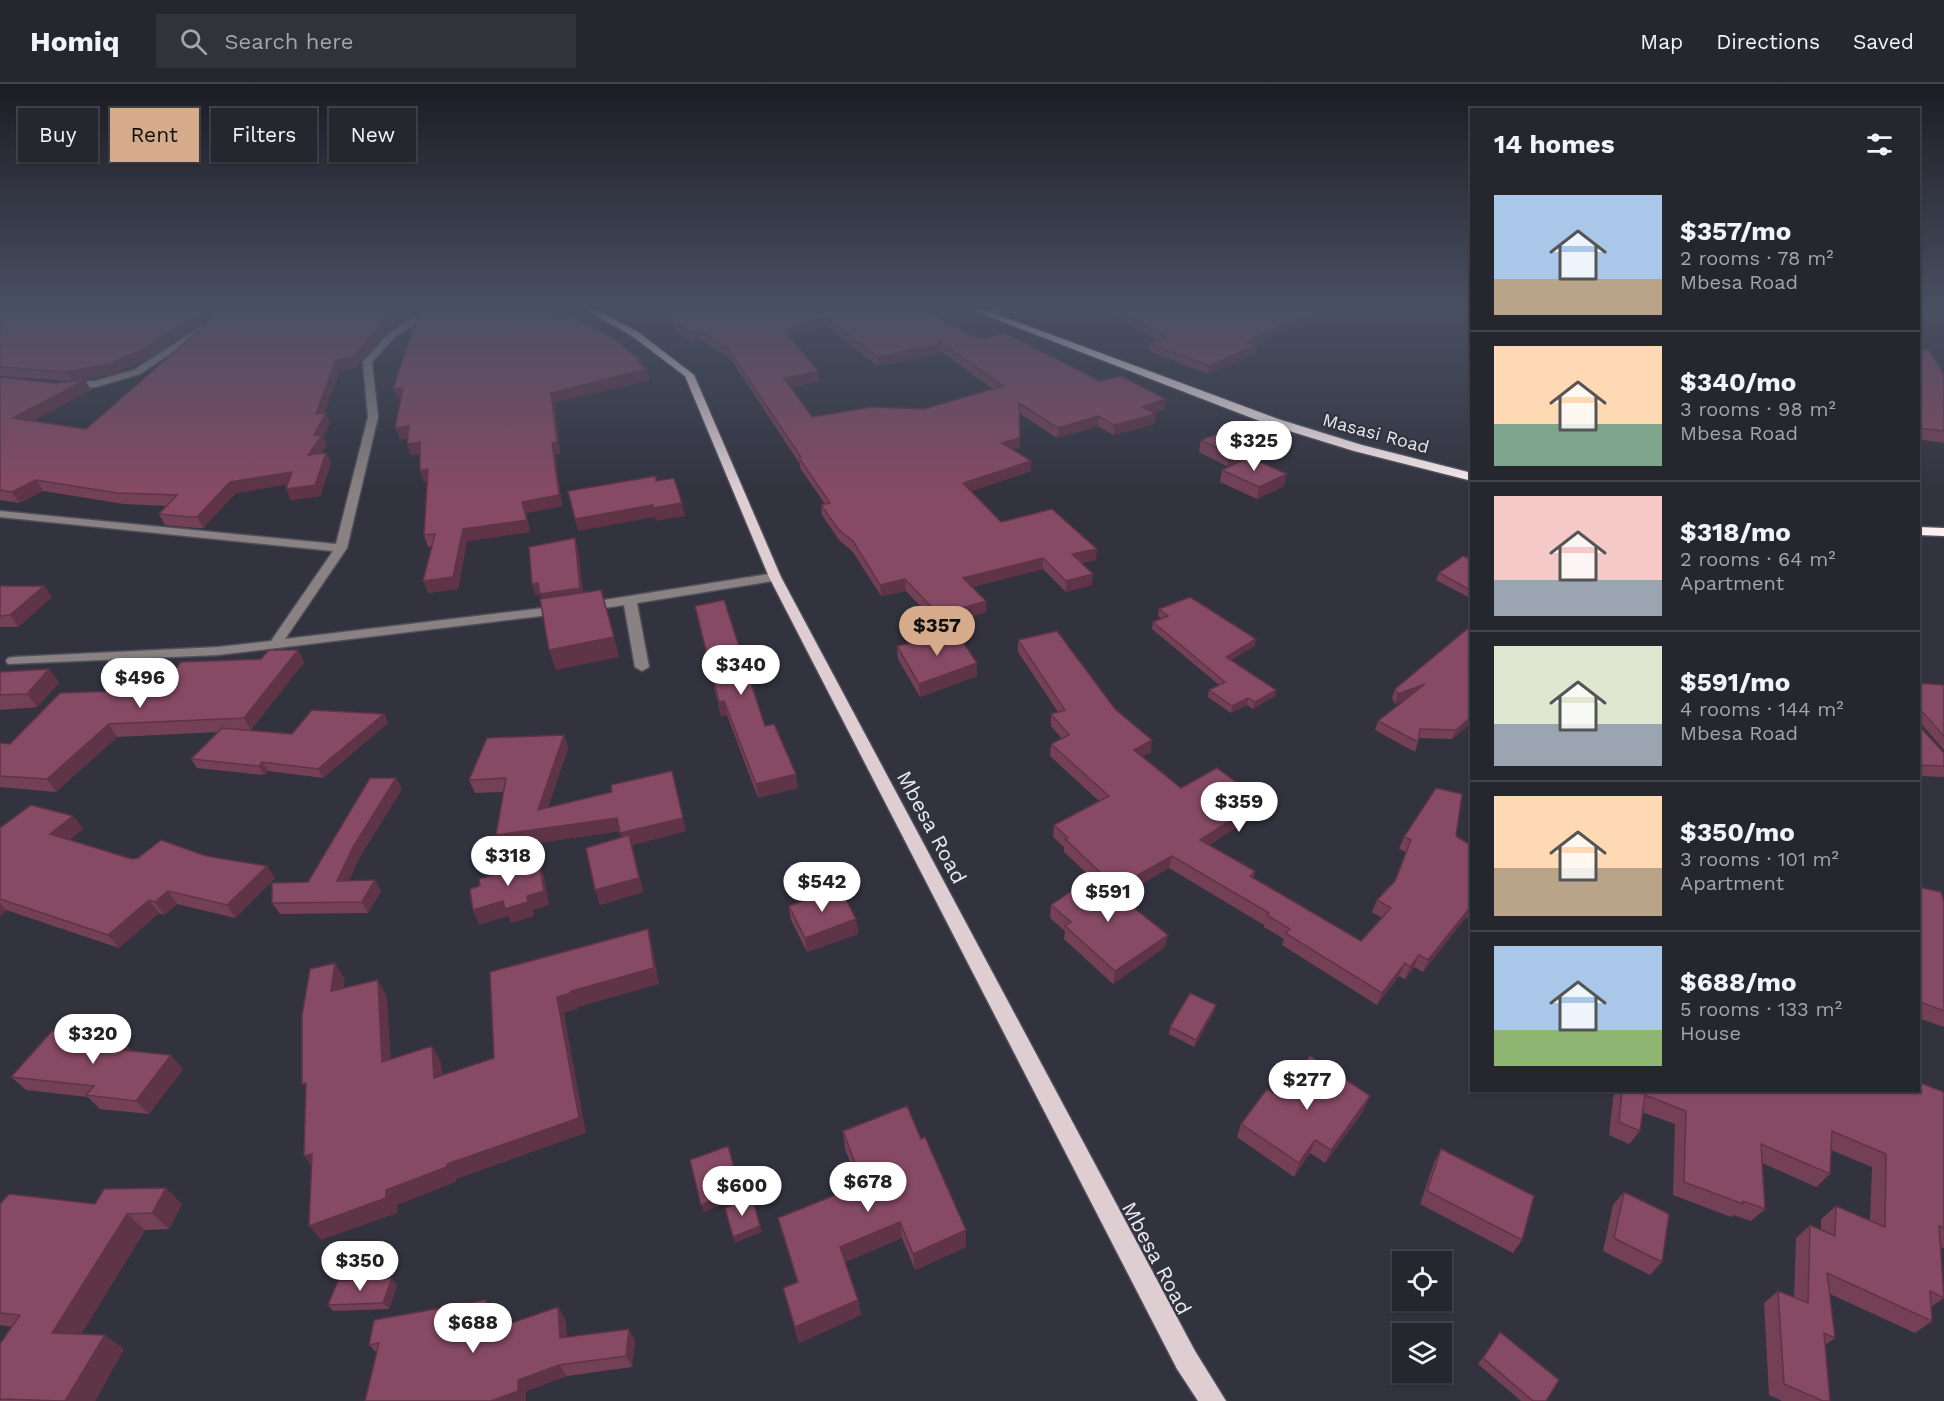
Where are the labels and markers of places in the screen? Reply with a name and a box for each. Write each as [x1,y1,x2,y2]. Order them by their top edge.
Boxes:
pin: $325 [1218,421,1290,472]
pin: $357 [901,606,973,657]
pin: $340 [705,645,777,696]
pin: $496 [104,658,176,709]
pin: $359 [1203,782,1275,833]
pin: $318 [472,836,544,887]
pin: $542 [786,862,858,913]
pin: $591 [1072,872,1144,923]
pin: $320 [57,1014,129,1065]
pin: $277 [1271,1060,1343,1111]
pin: $678 [832,1162,904,1213]
pin: $600 [706,1166,778,1217]
pin: $350 [324,1241,396,1292]
pin: $688 [437,1303,509,1354]

